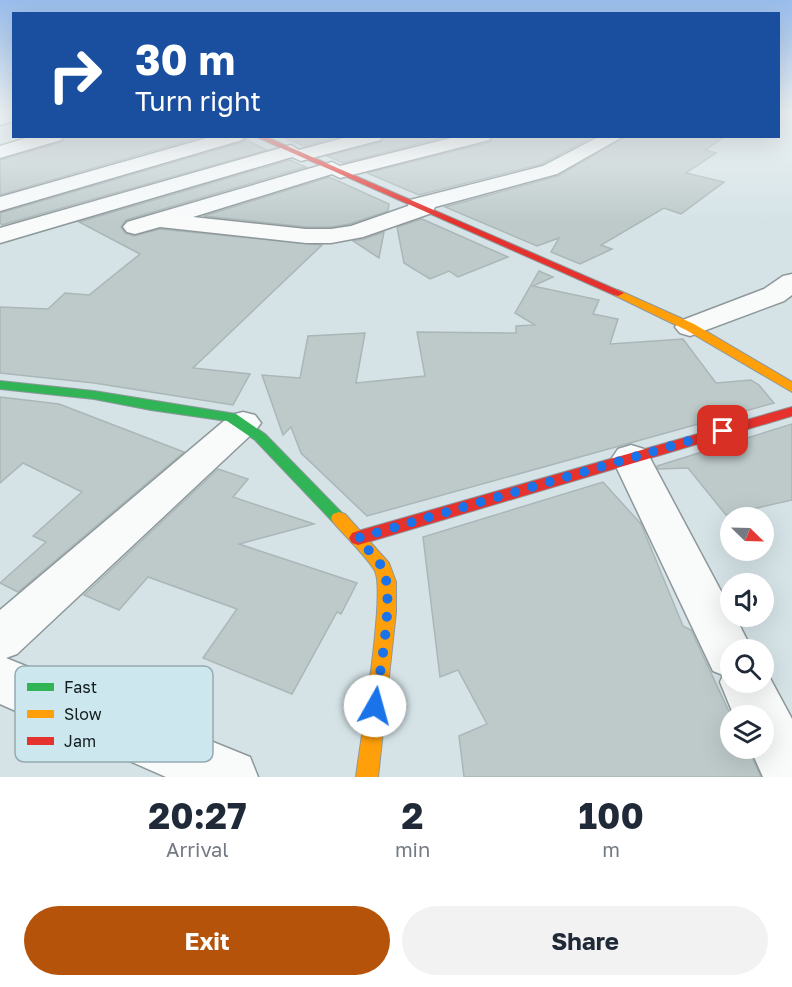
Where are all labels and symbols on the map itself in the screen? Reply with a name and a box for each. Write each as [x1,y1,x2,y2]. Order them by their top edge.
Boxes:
pin [697,405,748,456]
north arrow [720,507,774,561]
legend [15,666,213,762]
position arrow [343,674,407,738]
text: Fast [64,677,97,697]
text: Slow [64,704,102,724]
text: Jam [64,731,96,751]

